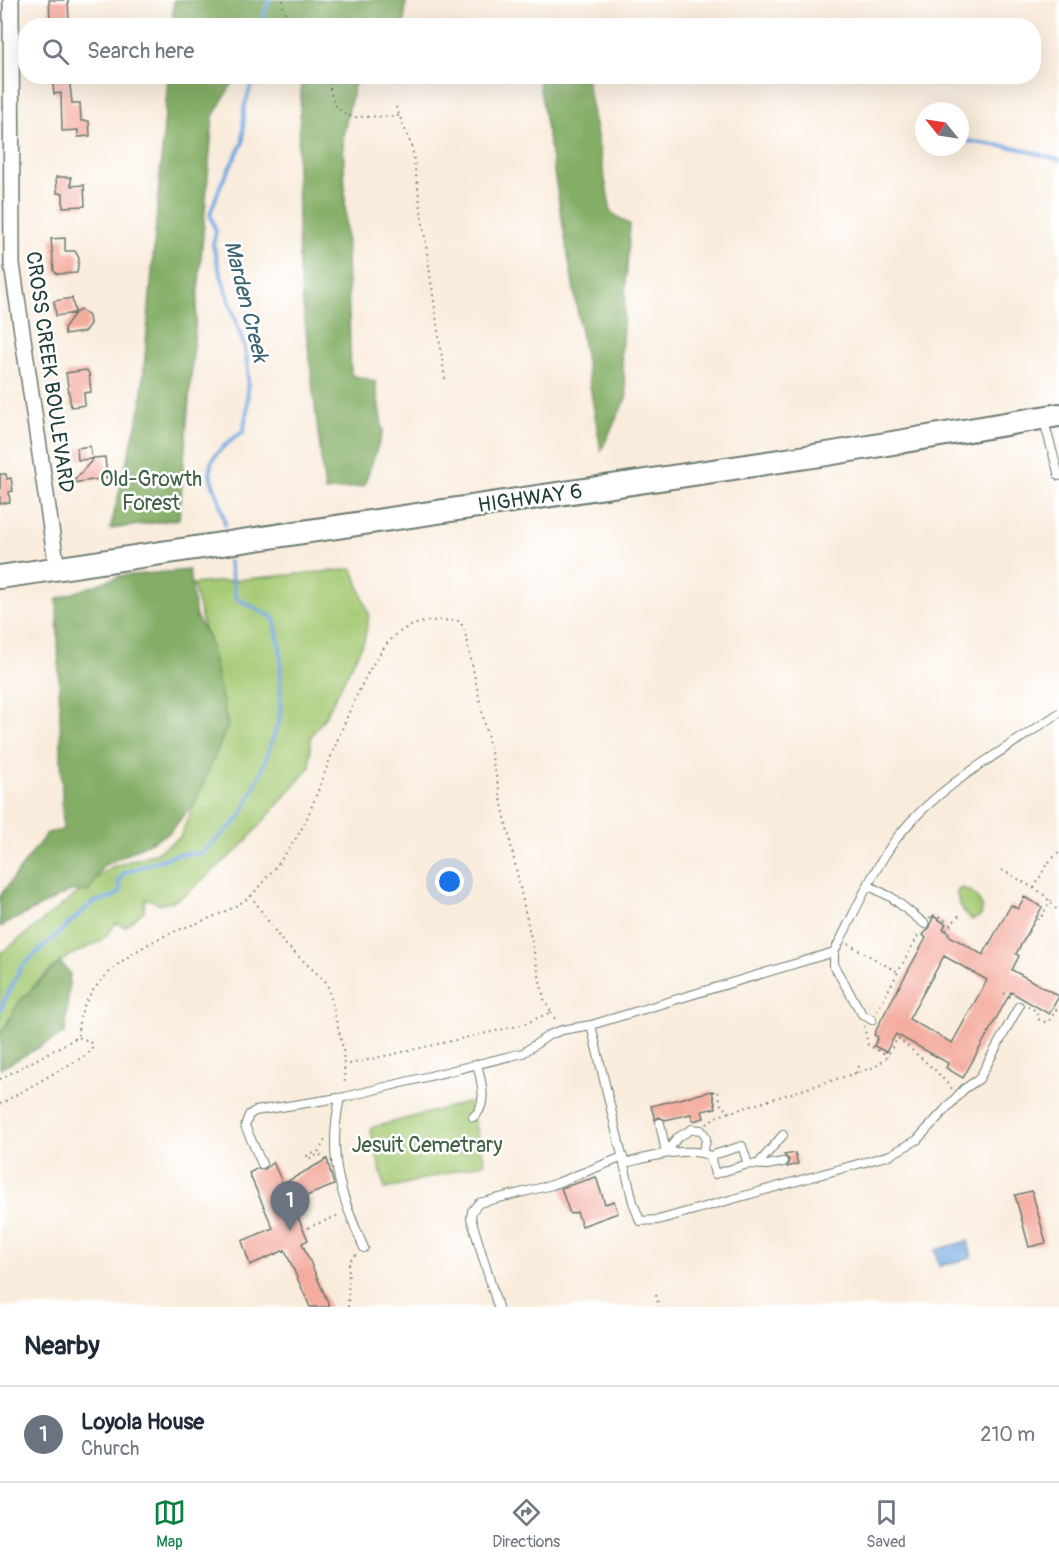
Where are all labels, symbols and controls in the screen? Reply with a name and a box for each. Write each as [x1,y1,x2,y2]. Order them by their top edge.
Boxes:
search box [18,18,1041,84]
icon: search [39,35,72,68]
text: Search here [87,37,194,65]
north arrow [915,102,969,156]
water label: Marden Creek [217,238,275,367]
street label: CROSS CREEK BOULEVARD [19,250,80,495]
park label: Old-Growth Forest [100,466,202,517]
street label: HIGHWAY 6 [476,478,584,519]
your location [435,867,464,896]
park label: Jesuit Cemetrary [352,1132,503,1159]
pin: 1 [270,1182,310,1231]
text: Nearby [24,1330,100,1362]
text: Loyola House [81,1408,204,1436]
text: 1 [40,1422,47,1447]
text: 210 m [980,1422,1035,1447]
text: Church [81,1436,139,1461]
tab: Map [153,1496,186,1552]
tab: Directions [492,1496,560,1552]
tab: Saved [866,1496,906,1552]

